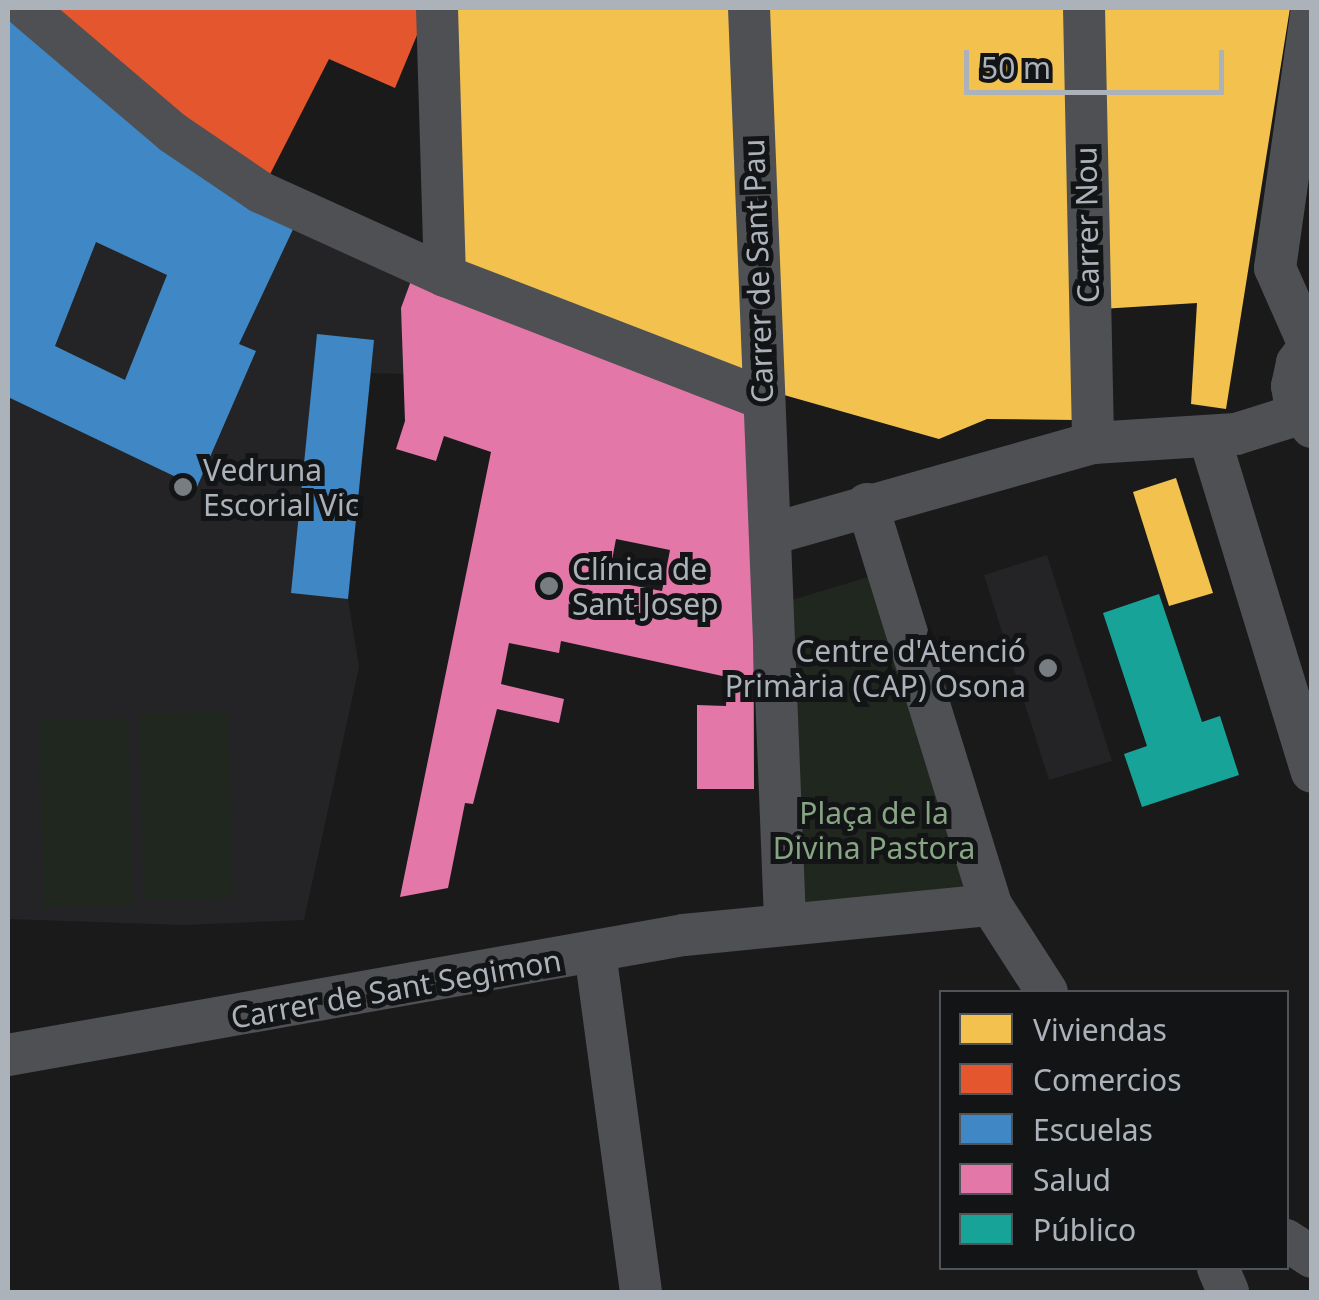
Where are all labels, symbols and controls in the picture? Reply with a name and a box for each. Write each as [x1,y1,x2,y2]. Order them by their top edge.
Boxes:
scale bar [969,30,1229,92]
text: 50 m [981,47,1051,88]
street label: Carrer de Sant Pau [735,138,781,404]
street label: Carrer Nou [1068,146,1106,304]
place label: Vedruna Escorial Vic [203,452,359,522]
marker: Vedruna Escorial Vic [172,476,194,498]
place label: Clínica de Sant Josep [572,551,719,622]
marker: Clínica de Sant Josep [536,573,562,599]
place label: Centre d'Atenció Primària (CAP) Osona [725,633,1026,704]
marker: Centre d'Atenció Primària (CAP) Osona [1035,655,1061,681]
park label: Plaça de la Divina Pastora [773,795,975,866]
street label: Carrer de Sant Segimon [228,942,564,1036]
legend [939,990,1289,1270]
text: Viviendas [1033,1009,1167,1050]
text: Comercios [1033,1059,1182,1100]
text: Escuelas [1033,1109,1153,1150]
text: Salud [1033,1159,1111,1200]
text: Público [1033,1209,1136,1250]

